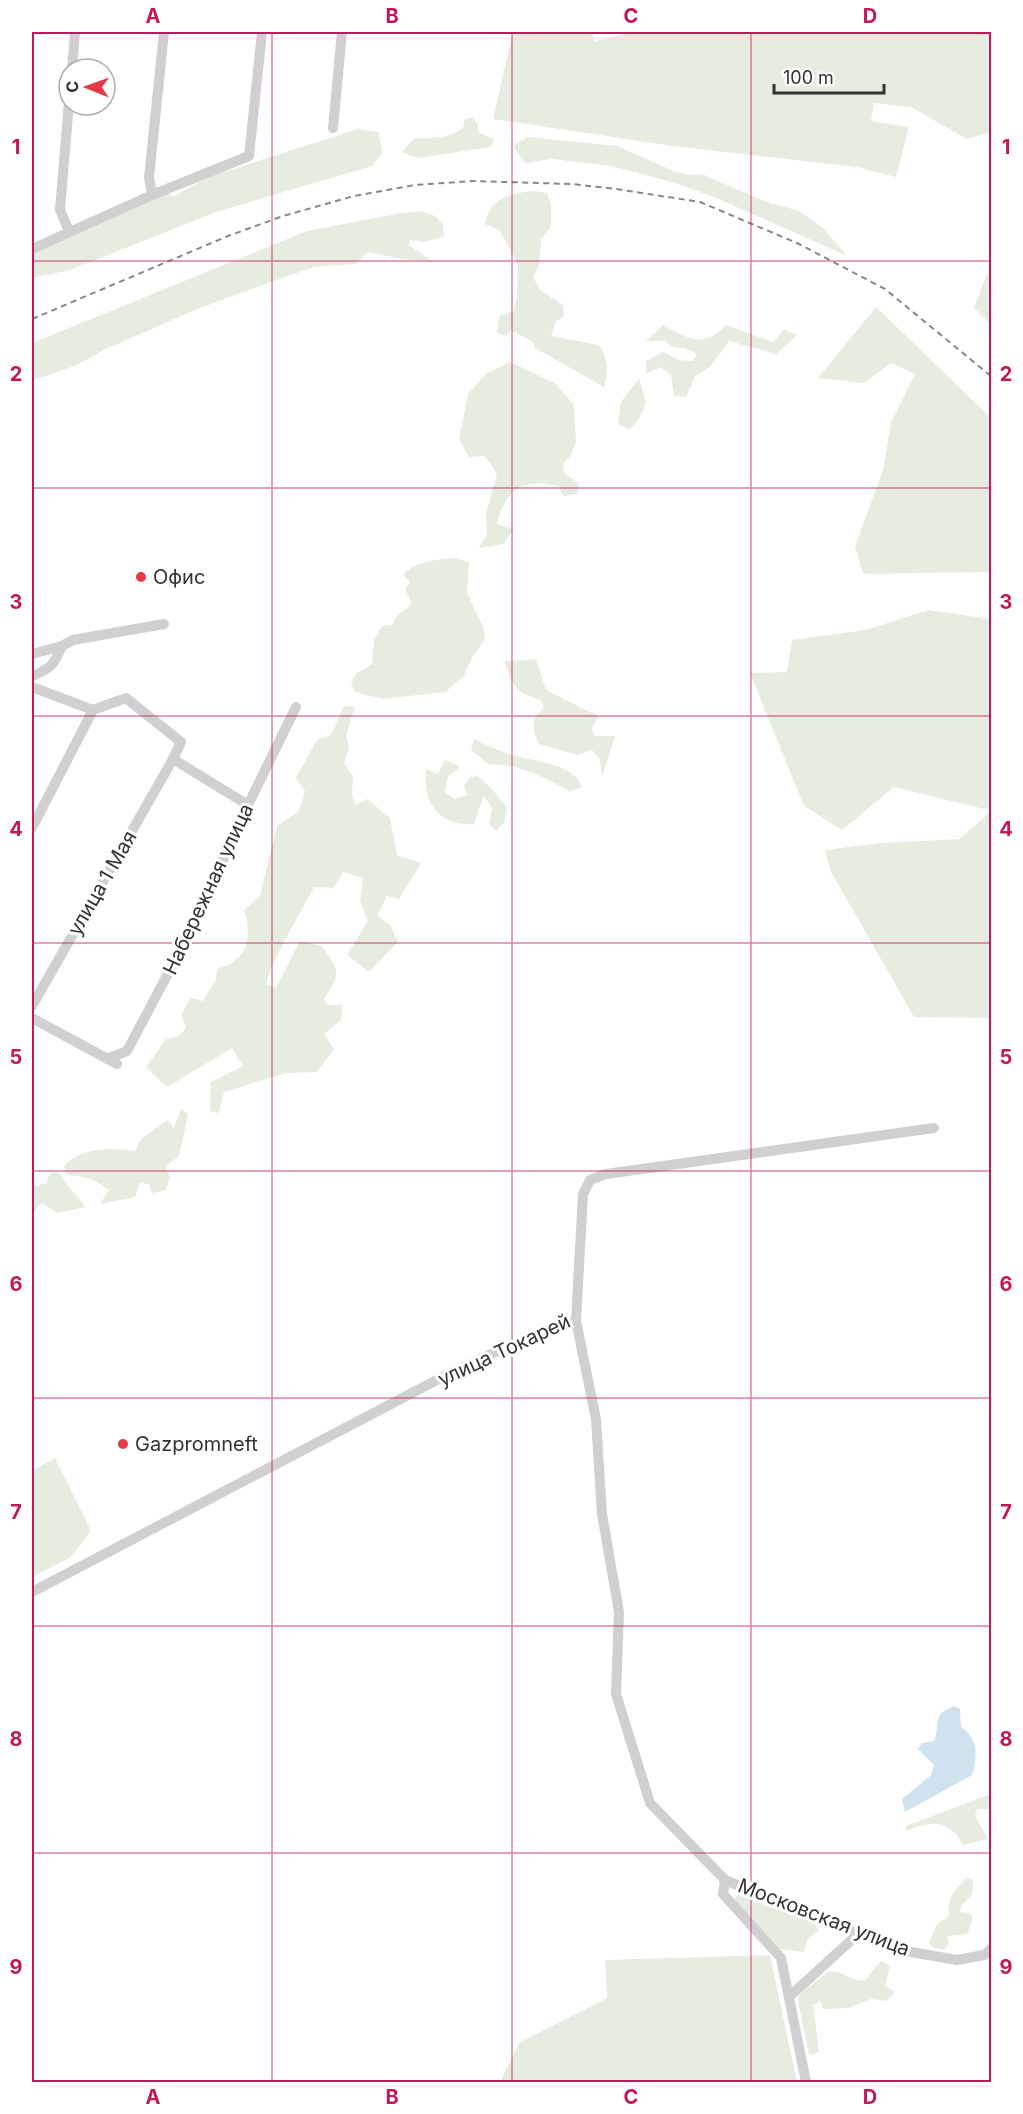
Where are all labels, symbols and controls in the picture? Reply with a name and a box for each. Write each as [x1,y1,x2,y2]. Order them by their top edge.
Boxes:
text: A [146,4,161,28]
text: B [385,4,399,28]
text: C [624,4,638,28]
text: D [863,4,877,28]
north arrow [57,57,117,117]
scale bar [774,57,884,95]
text: 100 m [783,67,834,88]
text: С [62,80,82,93]
text: 1 [12,135,20,159]
text: 1 [1002,135,1010,159]
text: 2 [10,362,22,386]
text: 2 [1000,362,1012,386]
place label: Офис [153,565,205,589]
marker: Офис [134,570,148,584]
text: 3 [10,590,22,614]
text: 3 [1000,590,1012,614]
street label: Набережная улица [158,800,258,978]
text: 4 [9,817,23,841]
text: 4 [999,817,1013,841]
street label: улица 1 Мая [62,827,142,939]
text: 5 [10,1045,22,1069]
text: 5 [1000,1045,1012,1069]
text: 6 [10,1272,23,1296]
text: 6 [1000,1272,1013,1296]
street label: улица Токарей [434,1309,574,1391]
place label: Gazpromneft [135,1432,258,1456]
marker: Gazpromneft [116,1437,130,1451]
text: 7 [10,1500,22,1524]
text: 7 [1000,1500,1012,1524]
text: 8 [9,1727,23,1751]
text: 8 [999,1727,1013,1751]
street label: Московская улица [735,1873,913,1961]
text: 9 [10,1955,23,1979]
text: 9 [1000,1955,1013,1979]
text: A [146,2085,161,2109]
text: B [385,2085,399,2109]
text: C [624,2085,638,2109]
text: D [863,2085,877,2109]

